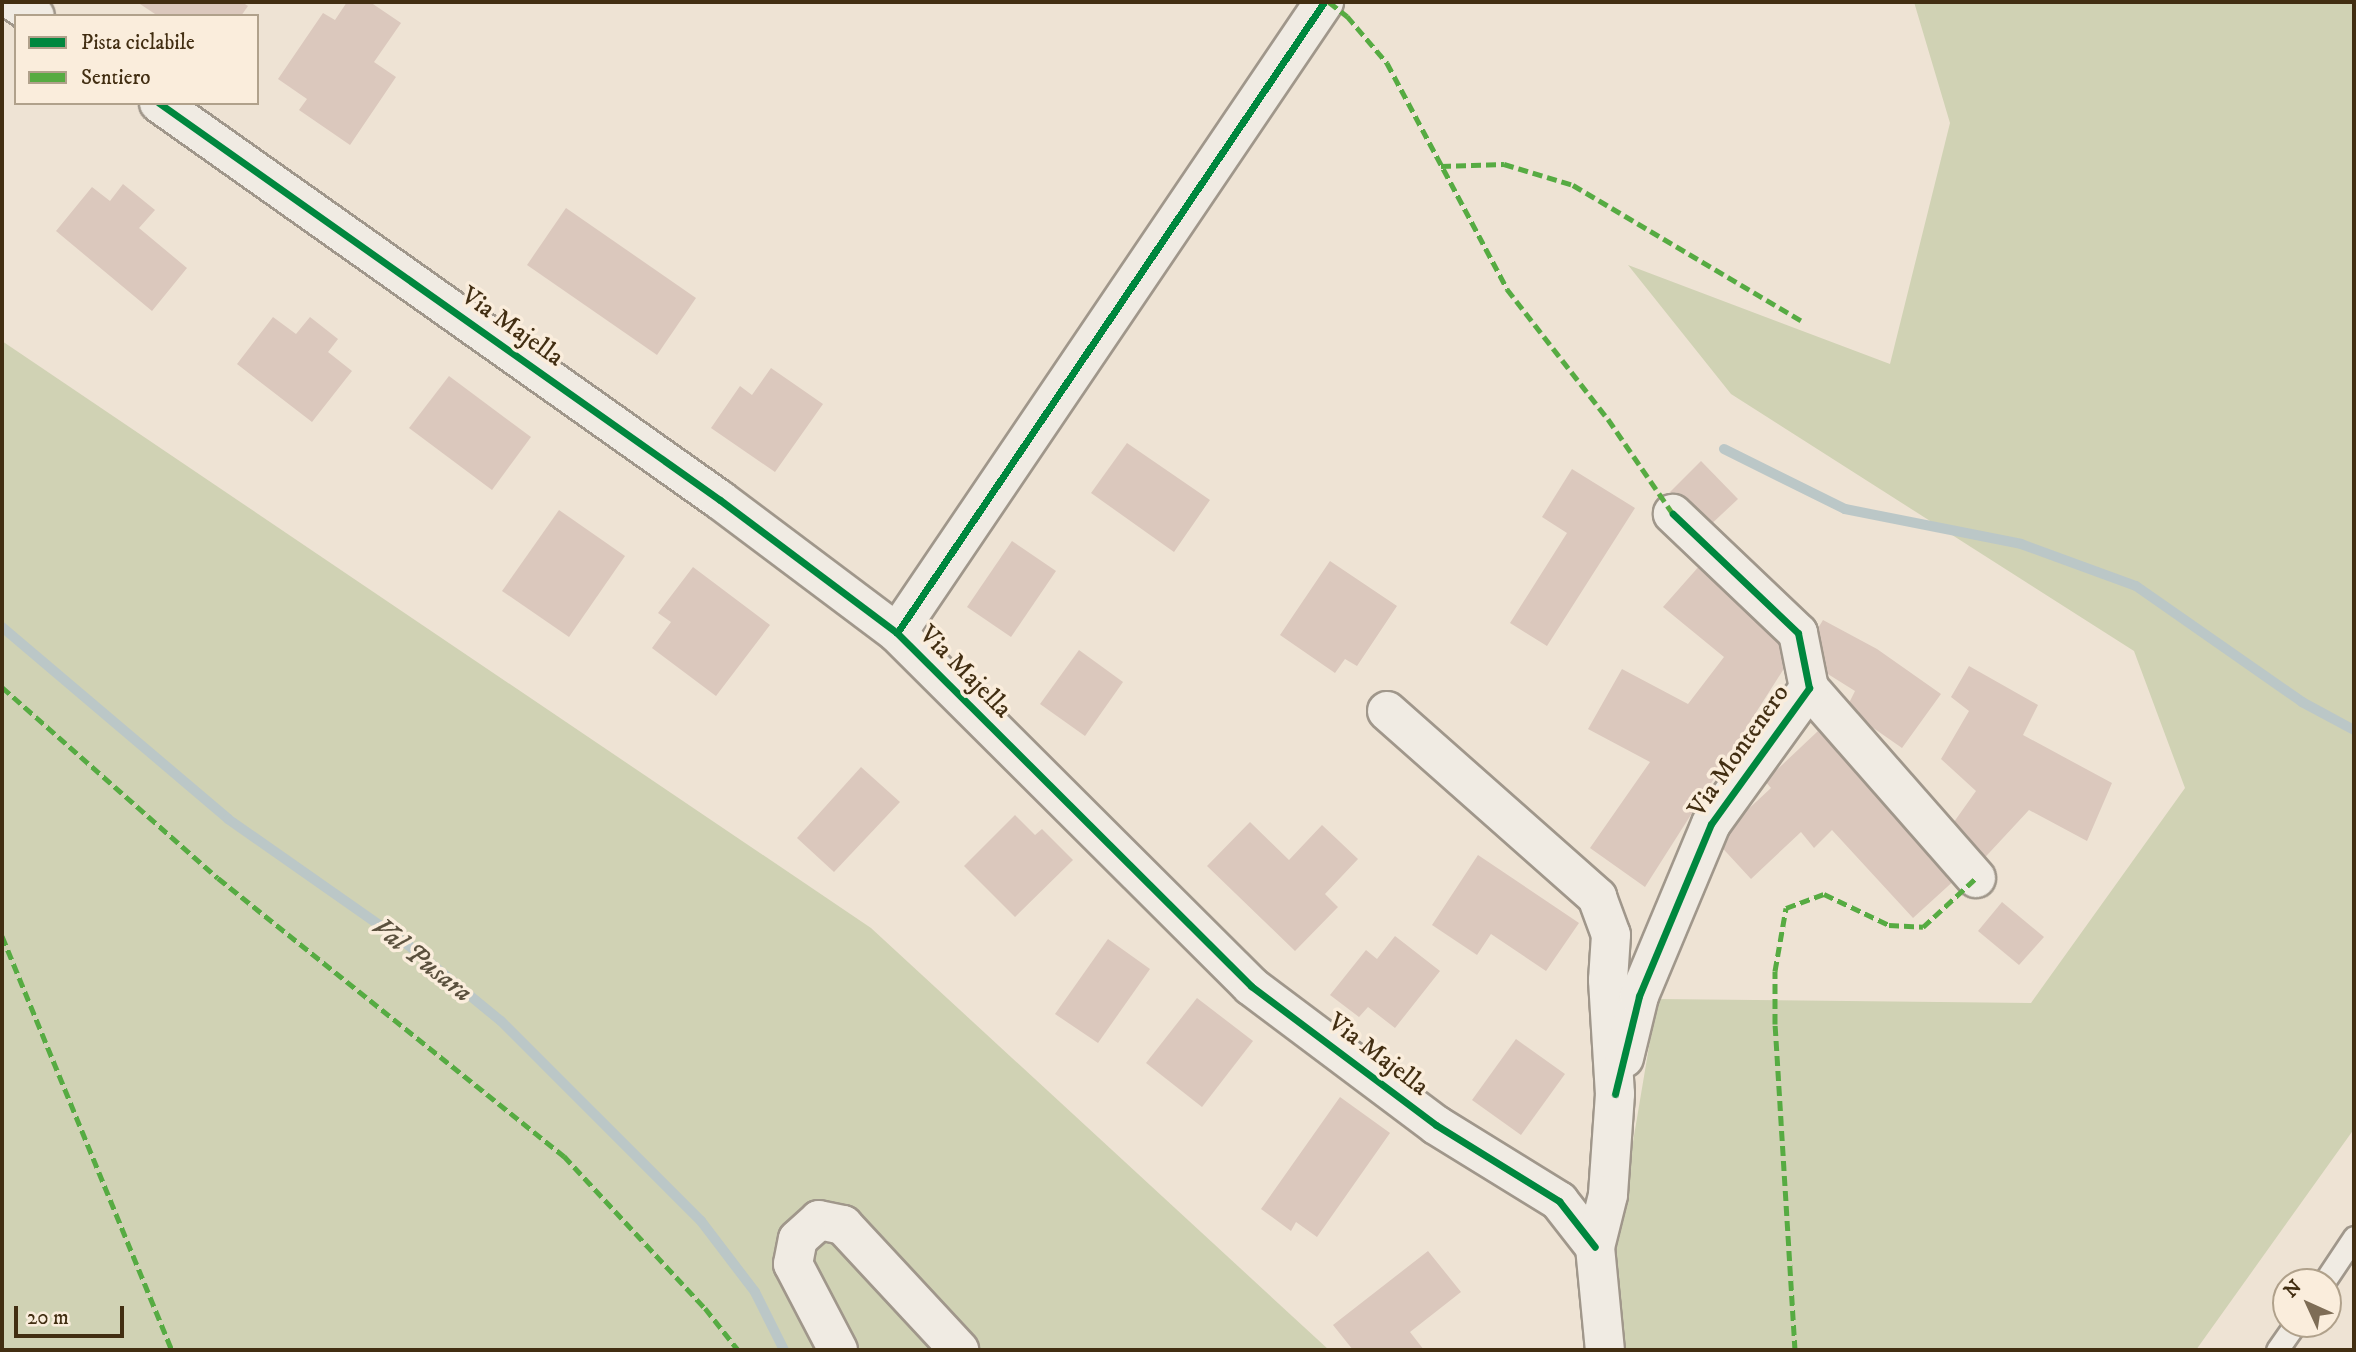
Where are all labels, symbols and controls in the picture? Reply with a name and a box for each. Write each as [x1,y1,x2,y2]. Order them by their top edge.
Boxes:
legend [14,14,259,105]
text: Pista ciclabile [81,30,195,56]
text: Sentiero [81,65,150,91]
street label: Via Majella [455,280,569,374]
street label: Via Majella [912,619,1018,725]
street label: Via Montenero [1682,679,1796,823]
water label: Val Pusara [365,910,479,1010]
street label: Via Majella [1321,1007,1435,1103]
north arrow [2272,1268,2342,1338]
text: N [2280,1276,2307,1303]
scale bar [18,1292,128,1336]
text: 20 m [27,1305,69,1331]

